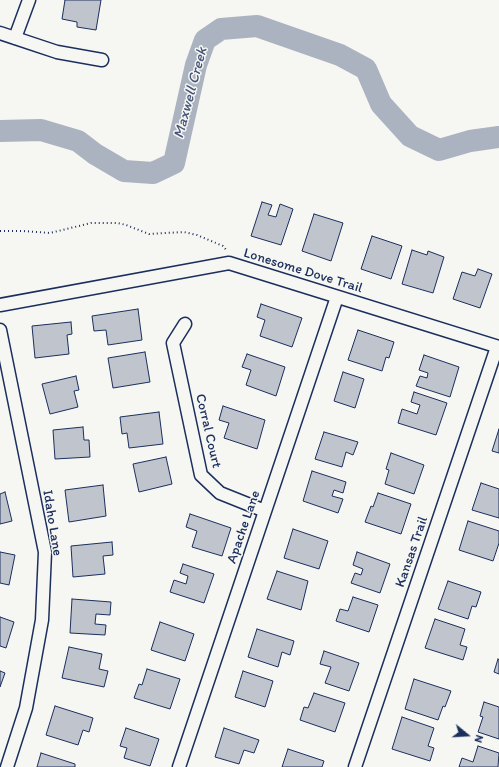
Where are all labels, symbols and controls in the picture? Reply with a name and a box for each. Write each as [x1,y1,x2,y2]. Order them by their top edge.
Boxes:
water label: Maxwell Creek [170,45,212,141]
street label: Lonesome Dove Trail [241,245,365,297]
street label: Corral Court [191,392,225,470]
street label: Apache Lane [224,488,264,566]
street label: Idaho Lane [38,489,66,557]
street label: Kansas Trail [392,514,432,590]
north arrow [447,715,487,755]
text: N [472,733,486,744]

